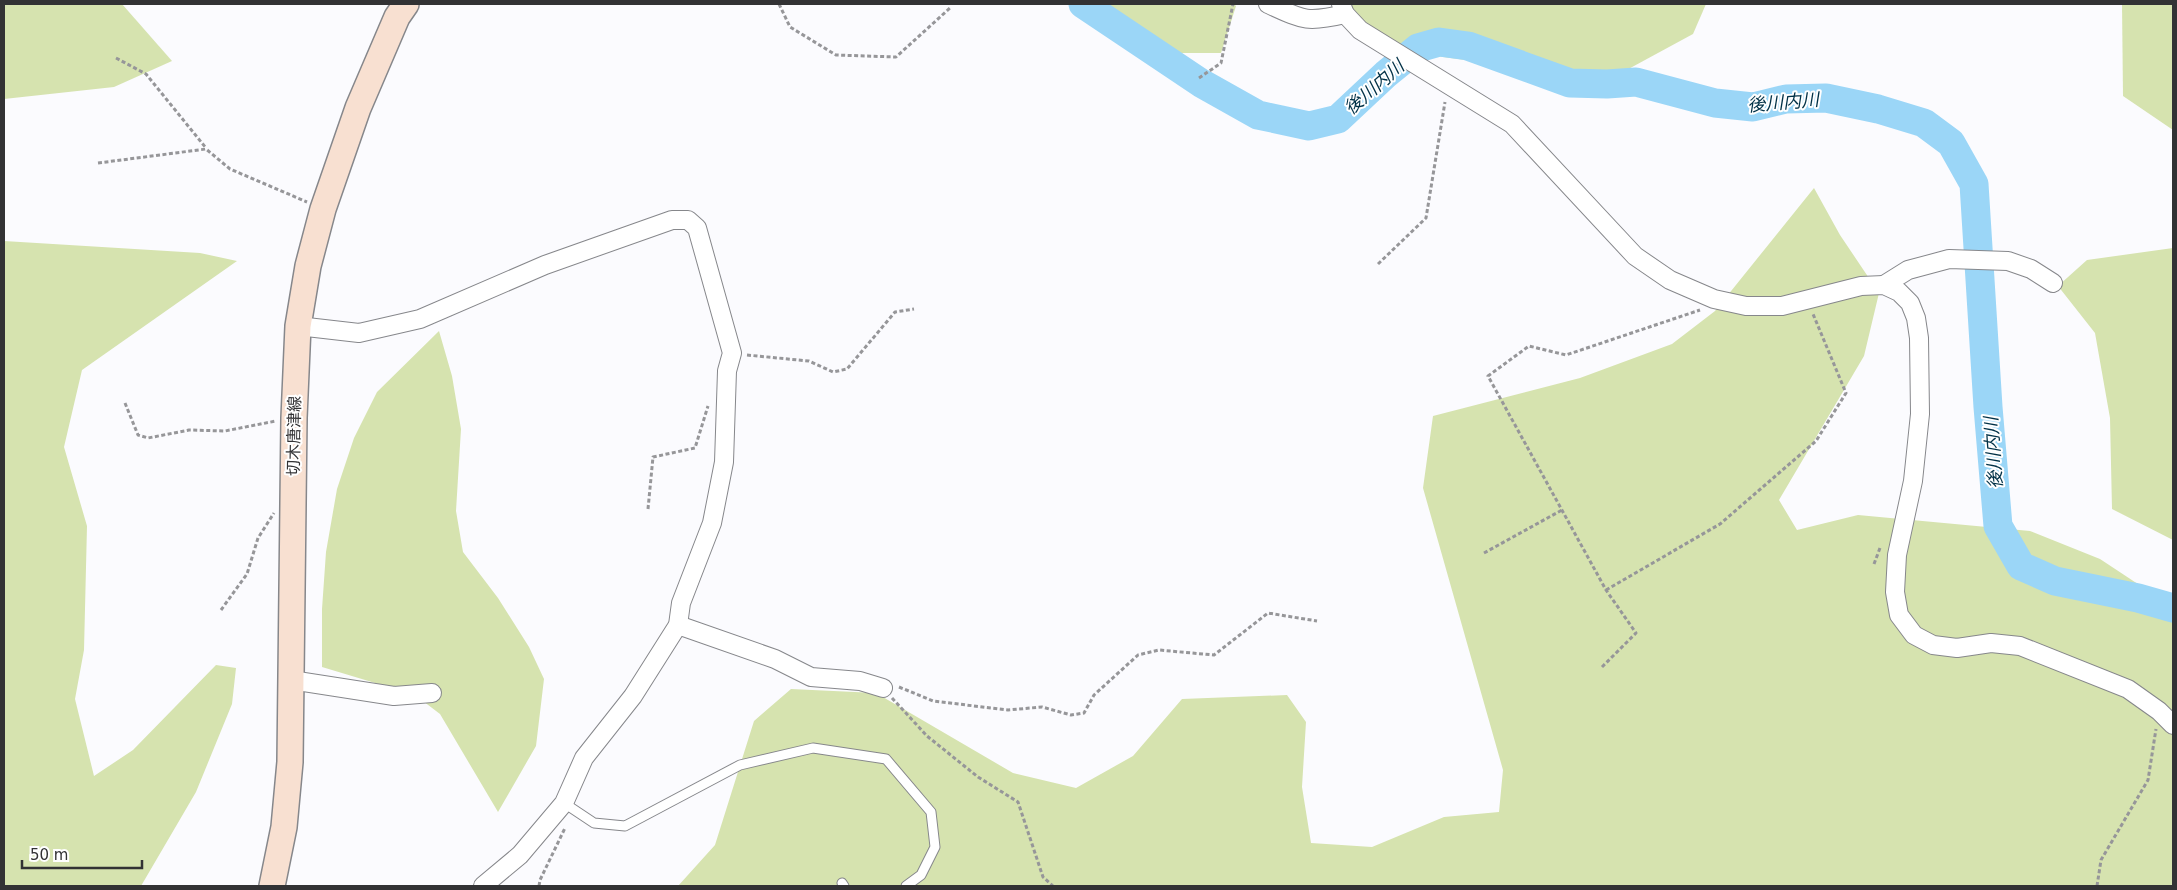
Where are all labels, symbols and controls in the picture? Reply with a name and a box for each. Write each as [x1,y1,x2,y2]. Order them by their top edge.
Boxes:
water label: 後川内川 [1340,54,1410,119]
water label: 後川内川 [1746,88,1822,116]
street label: 切木唐津線 [284,396,304,476]
water label: 後川内川 [1980,414,2006,490]
scale bar [22,838,142,870]
text: 50 m [30,846,68,864]

